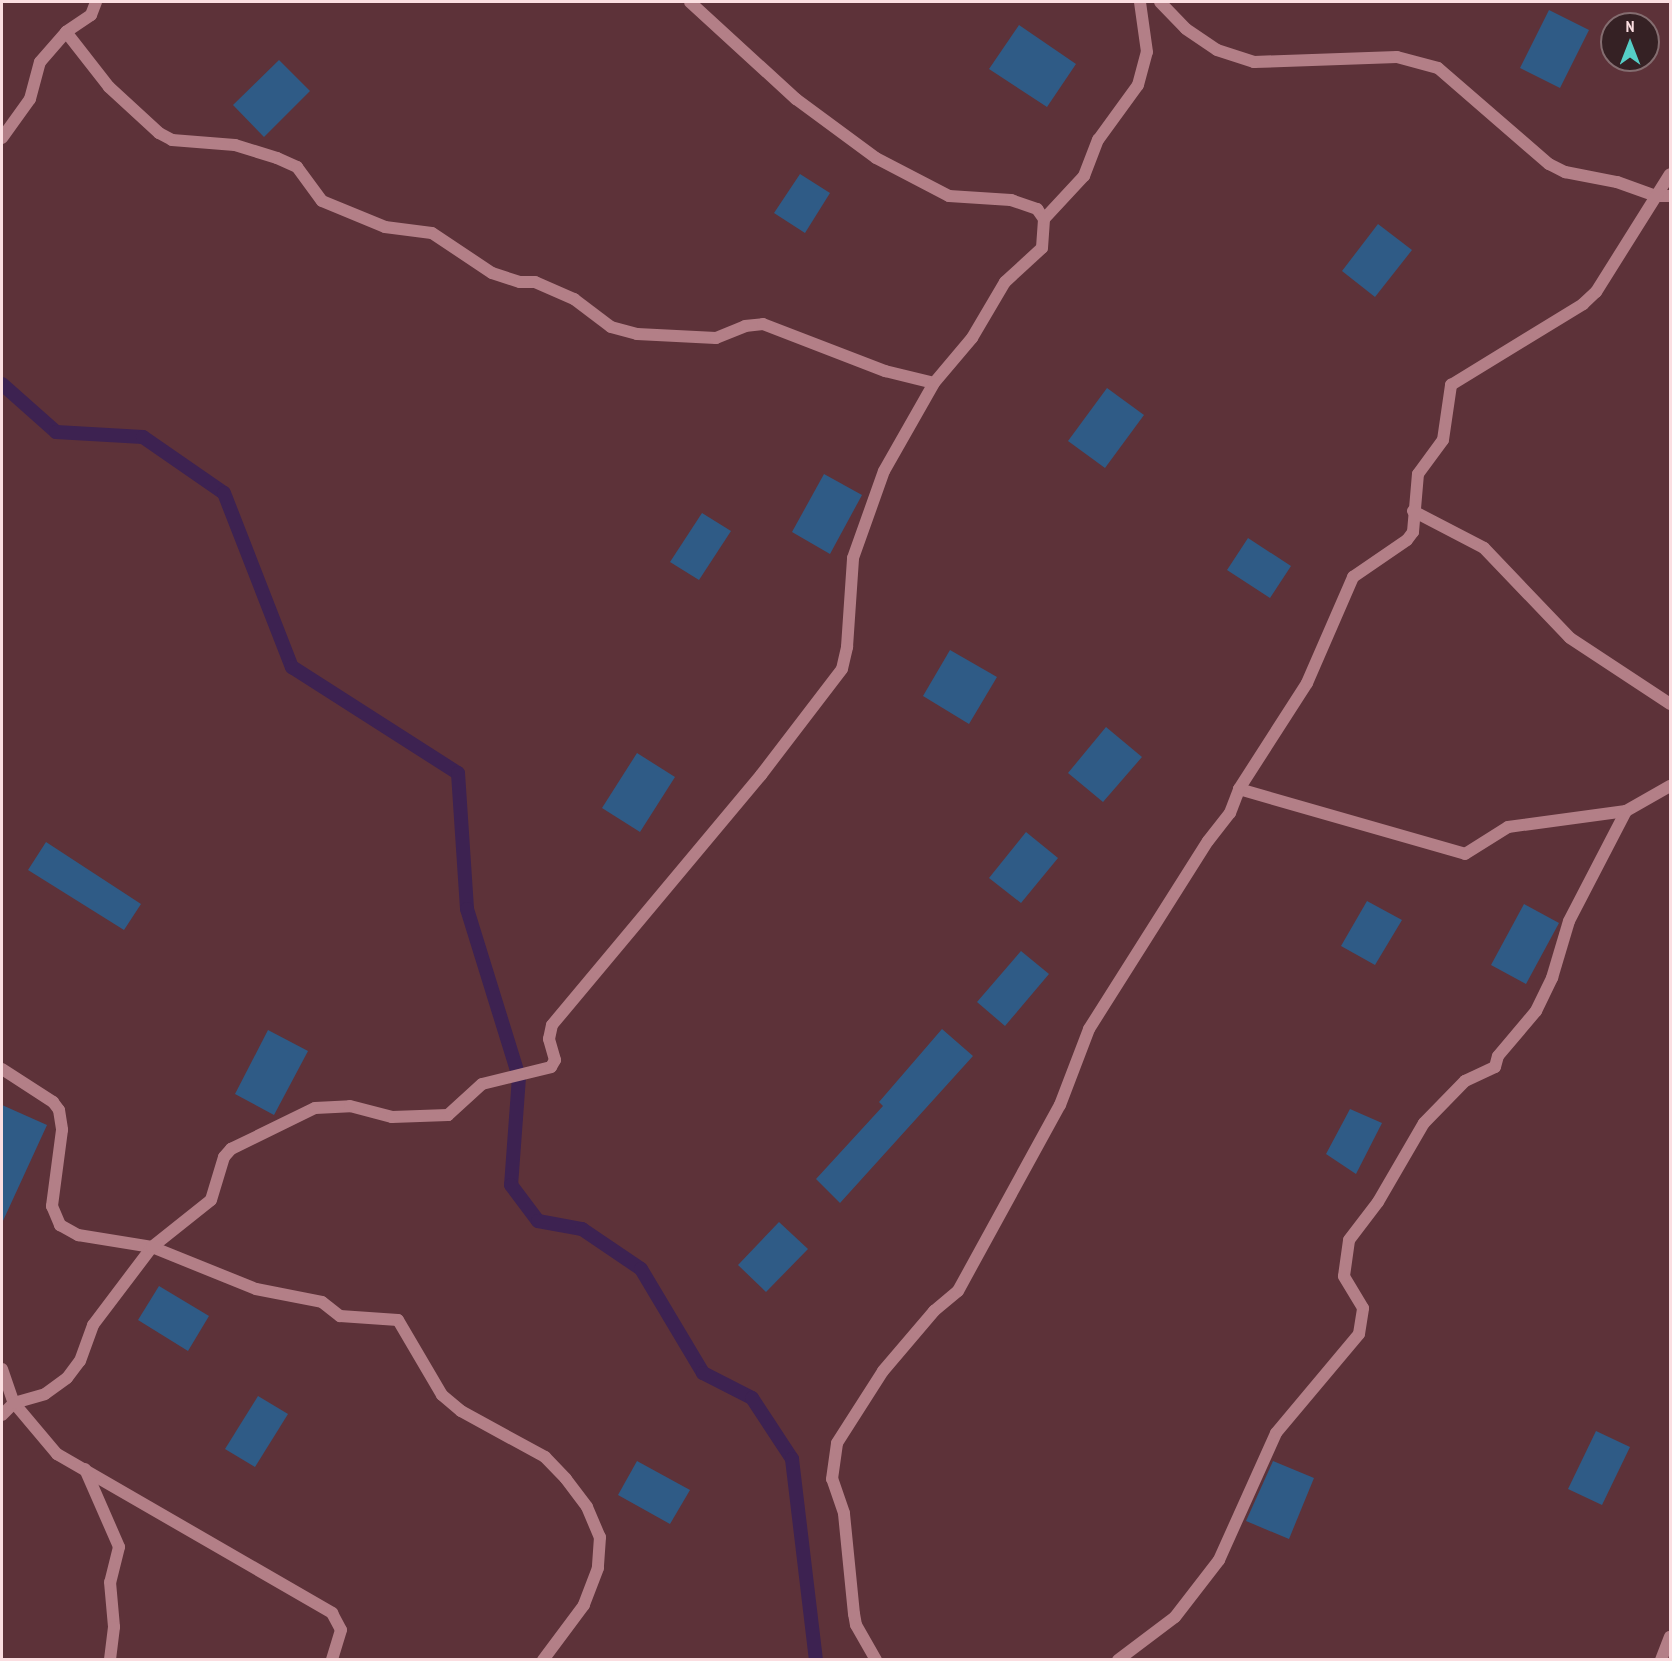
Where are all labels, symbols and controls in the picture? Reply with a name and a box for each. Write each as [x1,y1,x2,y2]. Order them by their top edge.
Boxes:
north arrow [1600,12,1660,72]
text: N [1626,16,1634,36]

